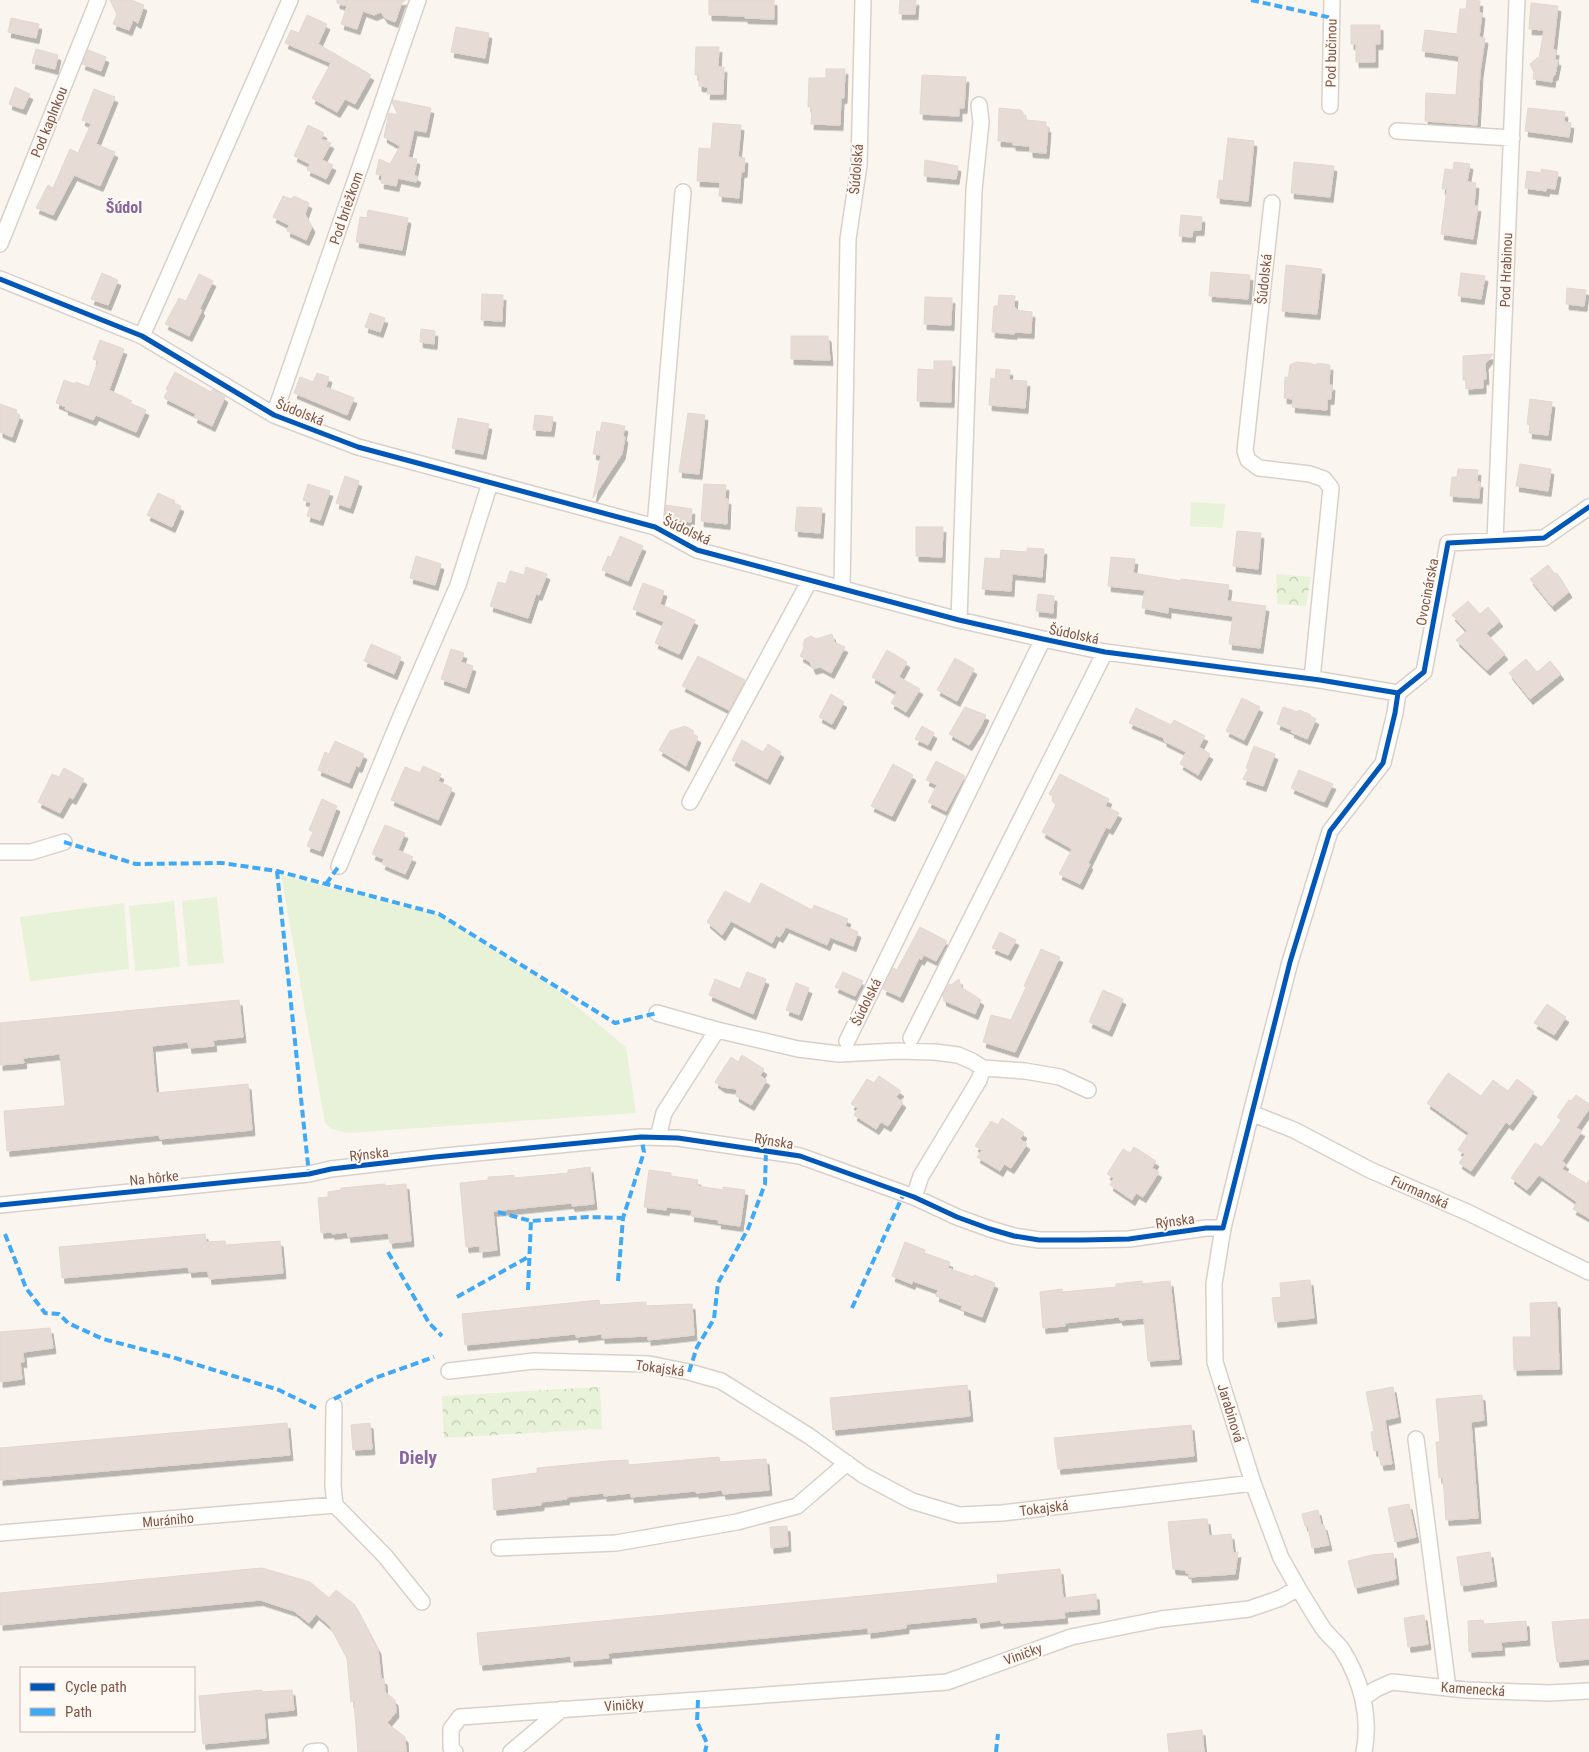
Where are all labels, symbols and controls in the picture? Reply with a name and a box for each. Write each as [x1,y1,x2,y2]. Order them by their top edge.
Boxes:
street label: Pod bučinou [1322,18,1340,88]
street label: Pod kaplnkou [28,84,70,160]
street label: Šúdolská [845,143,866,195]
street label: Pod briežkom [326,170,366,246]
district label: Šúdol [106,198,142,217]
street label: Pod Hrabinou [1497,232,1515,308]
street label: Šúdolská [1252,253,1275,305]
street label: Šúdolská [274,394,327,429]
street label: Šúdolská [661,511,714,548]
street label: Ovocinárska [1413,557,1441,627]
street label: Šúdolská [1048,620,1101,647]
street label: Šúdolská [847,975,884,1028]
street label: Rýnska [753,1130,795,1152]
street label: Rýnska [349,1144,389,1164]
street label: Na hôrke [129,1167,180,1189]
street label: Furmanská [1389,1172,1451,1212]
street label: Rýnska [1154,1210,1196,1232]
street label: Tokajská [635,1357,685,1379]
street label: Jarabinová [1214,1382,1248,1444]
district label: Diely [399,1446,437,1469]
street label: Tokajská [1019,1497,1069,1519]
street label: Murániho [141,1510,195,1530]
street label: Viničky [1002,1640,1045,1668]
legend [20,1667,195,1732]
text: Cycle path [65,1678,127,1696]
street label: Kamenecká [1440,1679,1506,1699]
street label: Viničky [604,1696,645,1714]
text: Path [65,1703,92,1721]

